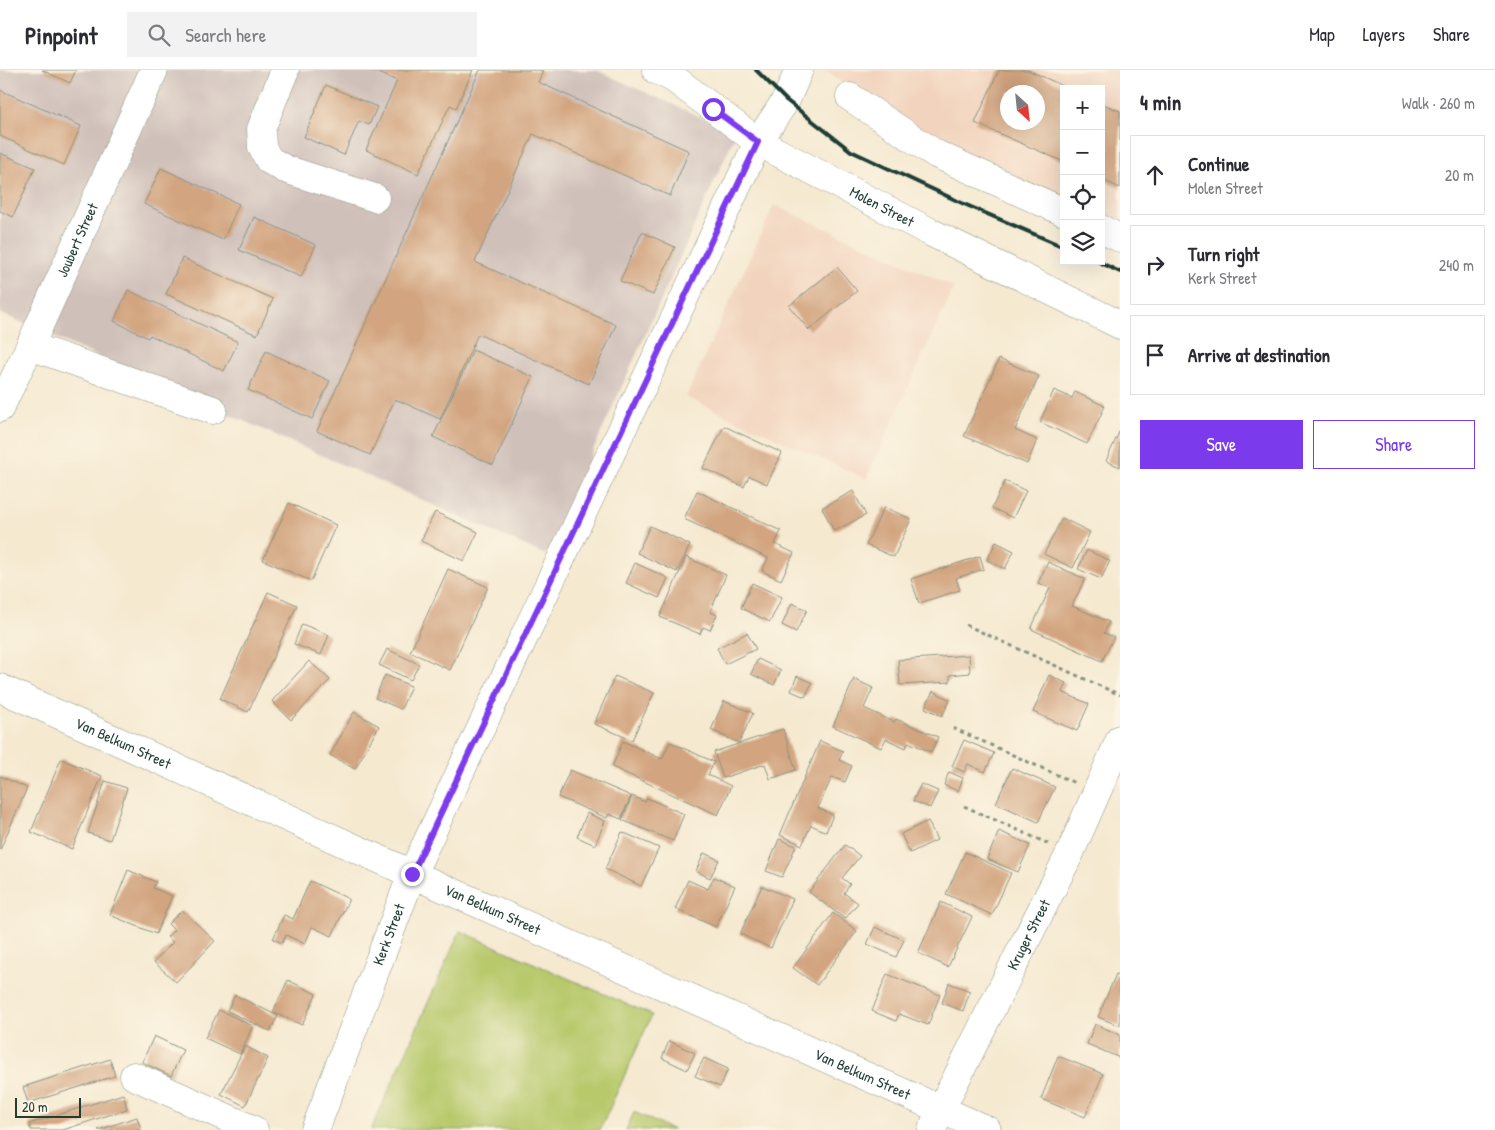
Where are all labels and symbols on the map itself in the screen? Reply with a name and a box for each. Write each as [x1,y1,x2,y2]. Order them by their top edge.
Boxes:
north arrow [1000,85,1045,130]
route start [702,98,725,121]
street label: Molen Street [846,181,919,232]
street label: Joubert Street [51,199,103,280]
street label: Van Belkum Street [72,712,175,774]
route end [401,863,424,886]
street label: Van Belkum Street [441,879,545,940]
street label: Kruger Street [1002,895,1055,973]
street label: Kerk Street [367,900,410,968]
street label: Van Belkum Street [811,1043,915,1105]
scale bar [15,1095,81,1118]

